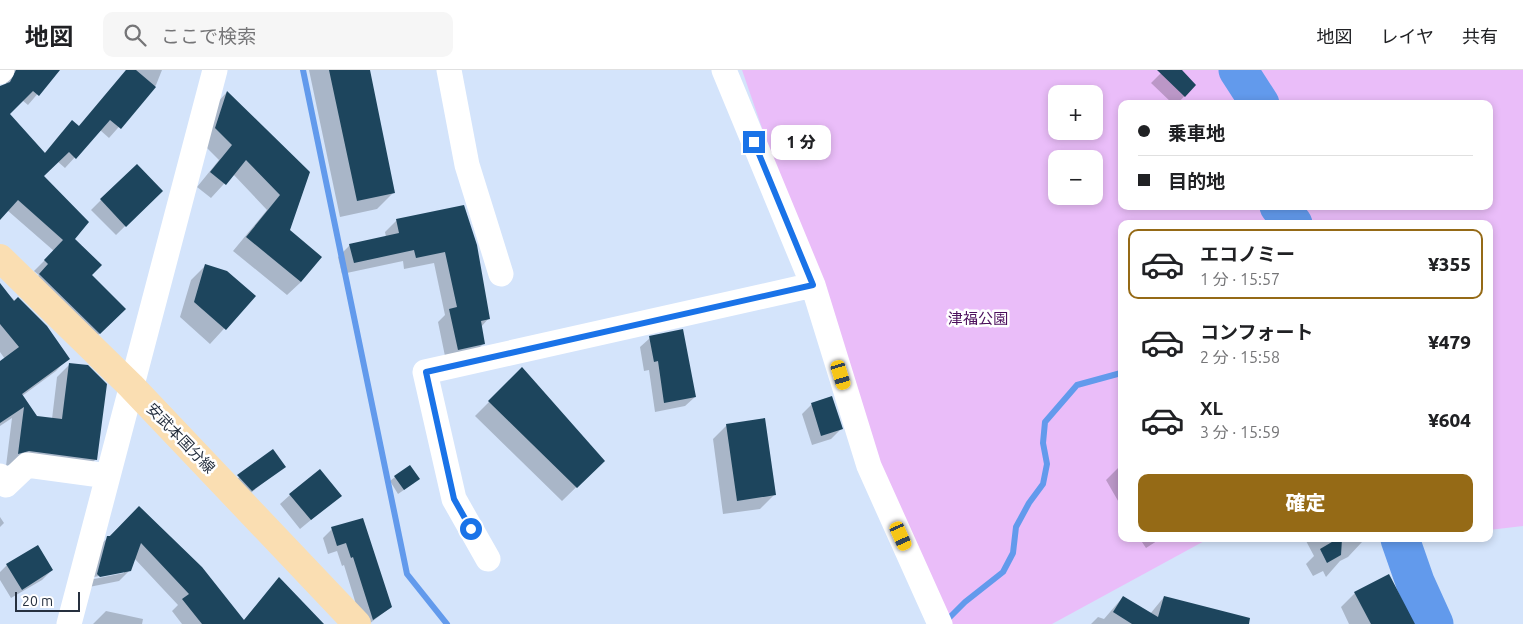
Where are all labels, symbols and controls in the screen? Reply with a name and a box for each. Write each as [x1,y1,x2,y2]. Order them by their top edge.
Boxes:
search box [103,12,453,57]
icon: search [121,21,149,49]
text: 地図 [25,23,73,50]
text: ここで検索 [161,25,256,47]
text: 地図 [1317,26,1353,46]
text: レイヤ [1381,26,1434,46]
text: 共有 [1462,26,1498,46]
map controls [1048,85,1103,205]
button: + [1048,85,1103,140]
text: 乗車地 [1168,122,1225,144]
callout: 1 分 [772,124,832,160]
route end [743,131,765,153]
text: 1 分 [787,133,815,151]
button: − [1048,150,1103,205]
text: 目的地 [1168,170,1225,192]
icon: car [1140,242,1185,287]
text: エコノミー [1200,243,1295,265]
text: ¥355 [1428,253,1471,275]
text: 1 分 · 15:57 [1200,270,1280,288]
park label: 津福公園 [948,310,1008,327]
icon: car [1140,320,1185,365]
text: コンフォート [1200,321,1313,343]
text: ¥479 [1428,331,1471,353]
text: 2 分 · 15:58 [1200,348,1280,366]
car [829,358,852,392]
text: XL [1200,397,1223,419]
icon: car [1140,398,1185,443]
street label: 安武本国分線 [144,400,218,476]
text: ¥604 [1428,409,1471,431]
text: 3 分 · 15:59 [1200,423,1280,441]
button: 確定 [1138,474,1473,532]
route start [460,518,482,540]
car [888,519,913,553]
scale bar [15,589,80,612]
text: 20 m [22,593,53,609]

